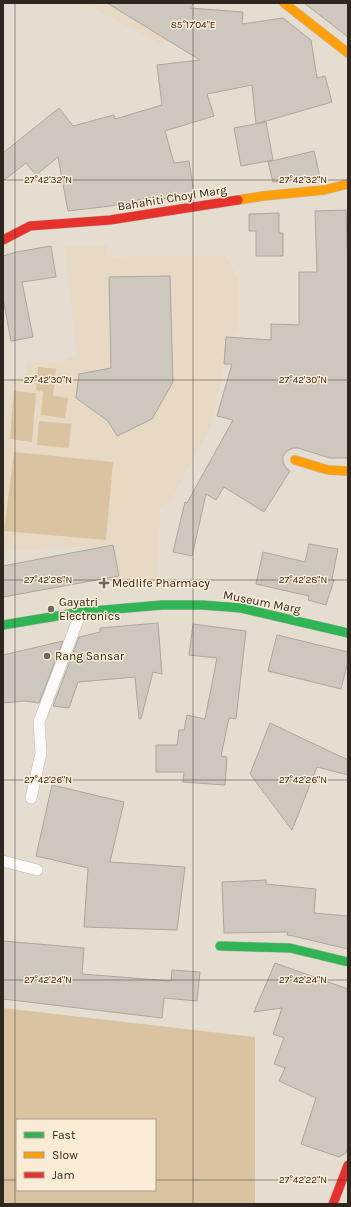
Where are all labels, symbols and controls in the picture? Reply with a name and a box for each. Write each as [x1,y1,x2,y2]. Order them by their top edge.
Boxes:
text: 85°17'04"E [171,19,215,31]
text: 27°42'32"N [24,174,72,186]
text: 27°42'32"N [279,174,327,186]
street label: Bahahiti Choyl Marg [116,182,228,214]
text: 27°42'30"N [24,374,72,386]
text: 27°42'30"N [279,374,327,386]
text: 27°42'28"N [24,574,72,586]
text: 27°42'28"N [279,574,327,586]
place label: Medlife Pharmacy [112,576,210,590]
marker: Medlife Pharmacy [99,578,109,588]
street label: Museum Marg [222,588,302,616]
place label: Gayatri Electronics [59,595,120,623]
marker: Gayatri Electronics [46,604,56,614]
place label: Rang Sansar [55,649,125,663]
marker: Rang Sansar [42,651,52,661]
text: 27°42'26"N [24,774,72,786]
text: 27°42'26"N [279,774,327,786]
text: 27°42'24"N [24,974,72,986]
text: 27°42'24"N [279,974,327,986]
legend [16,1119,156,1191]
text: Fast [52,1128,76,1142]
text: Slow [52,1148,78,1162]
text: Jam [52,1168,75,1182]
text: 27°42'22"N [279,1174,327,1186]

